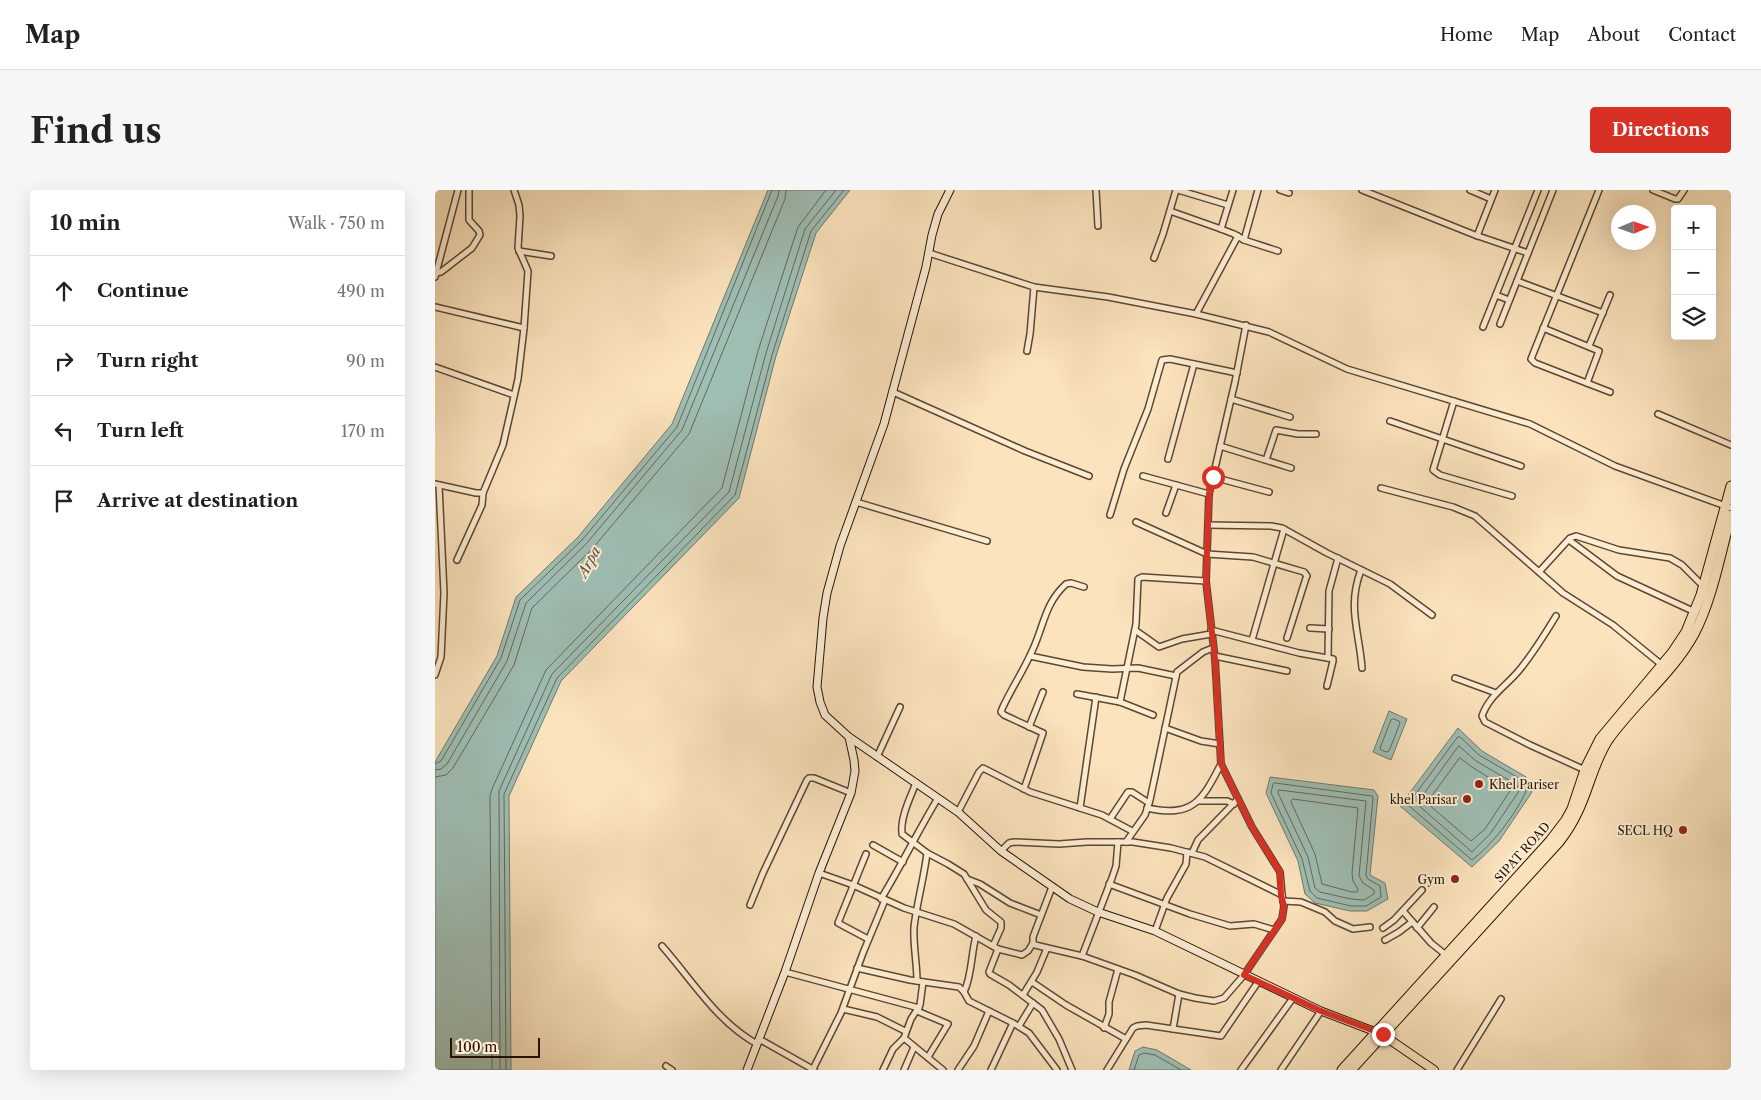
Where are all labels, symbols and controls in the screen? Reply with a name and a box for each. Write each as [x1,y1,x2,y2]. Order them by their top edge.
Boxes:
text: Map [25,20,80,49]
text: Home [1440,24,1493,46]
text: Map [1521,24,1559,46]
text: About [1587,24,1640,46]
text: Contact [1668,24,1736,46]
button: Directions [1590,107,1731,153]
text: Find us [30,109,162,152]
north arrow [1611,205,1656,250]
map controls [1671,205,1716,340]
button: + [1671,205,1716,250]
text: 10 min [50,210,121,235]
text: Walk · 750 m [288,213,385,233]
button: − [1671,250,1716,295]
icon: ahead [50,277,78,305]
text: Continue [97,279,189,302]
text: 490 m [337,281,385,301]
button: layers [1671,295,1716,340]
icon: right [50,347,78,375]
text: Turn right [97,349,198,372]
text: 90 m [346,351,385,371]
icon: left [50,417,78,445]
text: Turn left [97,419,184,442]
text: 170 m [341,421,385,441]
route start [1202,466,1225,489]
icon: arrive [50,487,78,515]
text: Arrive at destination [97,489,298,512]
water label: Arpa [573,543,605,582]
place label: Khel Pariser [1489,777,1559,792]
marker: Khel Pariser [1473,778,1485,790]
place label: khel Parisar [1390,792,1457,807]
marker: khel Parisar [1461,793,1473,805]
street label: SIPAT ROAD [1491,819,1553,885]
place label: SECL HQ [1617,823,1673,838]
marker: SECL HQ [1677,824,1689,836]
place label: Gym [1418,872,1445,887]
marker: Gym [1449,873,1461,885]
route end [1372,1023,1395,1046]
scale bar [450,1035,540,1058]
text: 100 m [457,1038,497,1056]

